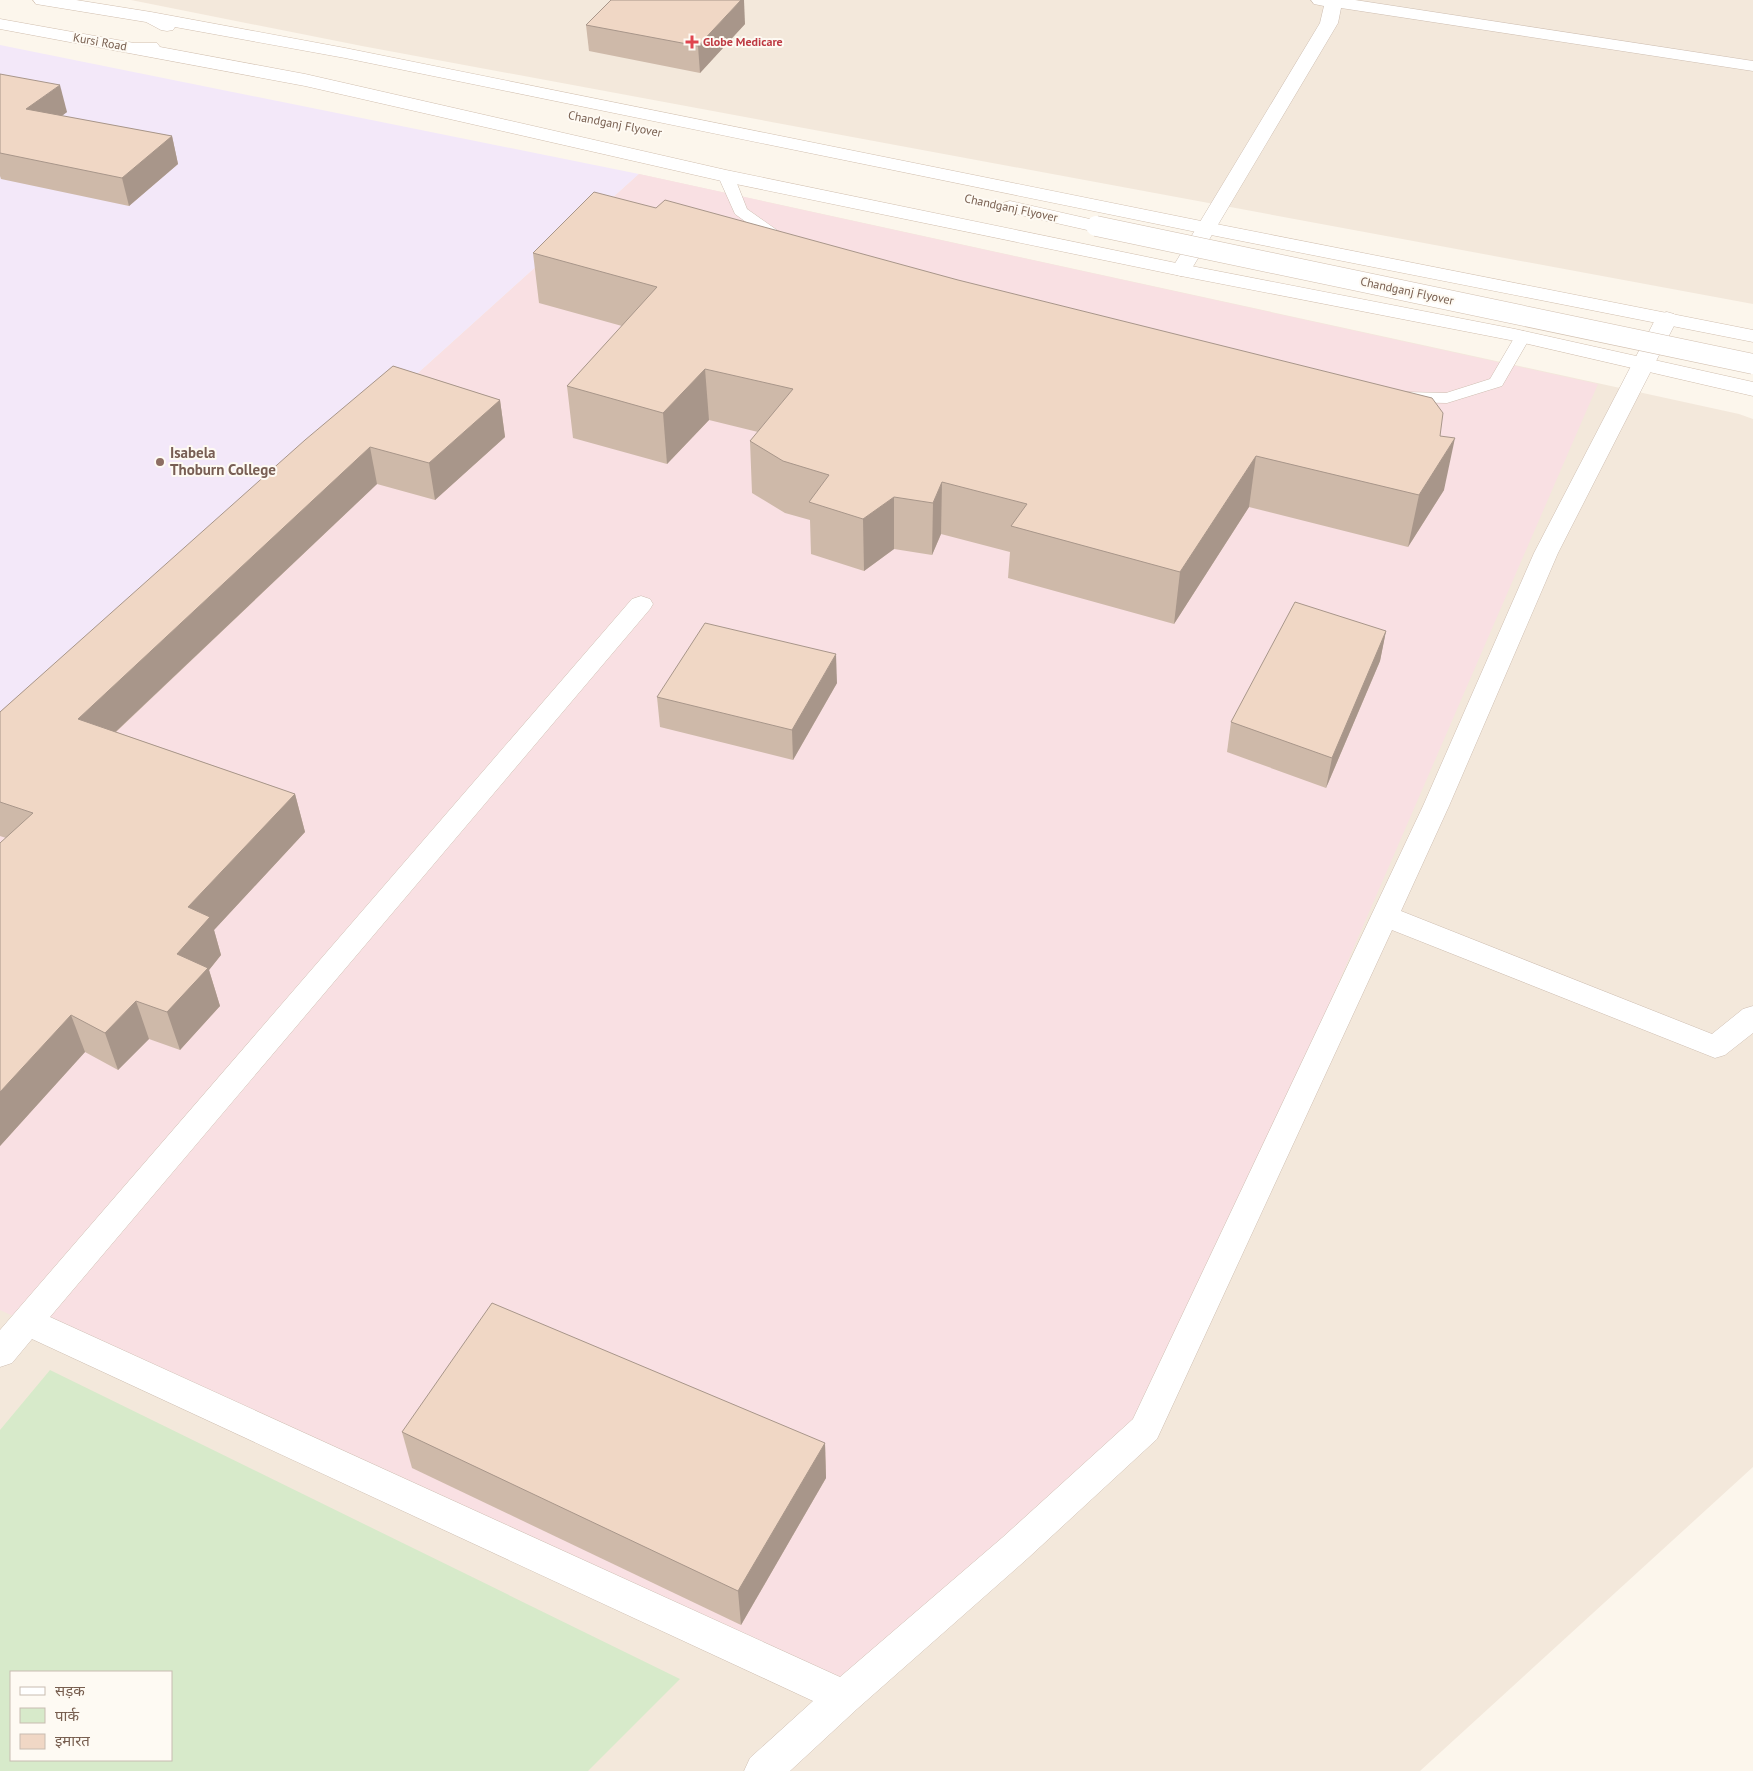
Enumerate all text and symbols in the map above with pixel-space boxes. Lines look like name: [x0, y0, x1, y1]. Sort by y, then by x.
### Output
street label: Kursi Road: [72, 29, 128, 54]
place label: Globe Medicare: [703, 34, 783, 49]
marker: Globe Medicare: [685, 35, 699, 49]
street label: Chandganj Flyover: [567, 107, 663, 140]
street label: Chandganj Flyover: [963, 190, 1059, 225]
street label: Chandganj Flyover: [1359, 273, 1455, 308]
place label: Isabela Thoburn College: [170, 443, 276, 479]
marker: Isabela Thoburn College: [154, 456, 166, 468]
legend: [10, 1671, 172, 1761]
text: सड़क: [55, 1681, 85, 1700]
text: पार्क: [55, 1706, 79, 1725]
text: इमारत: [55, 1731, 90, 1750]

